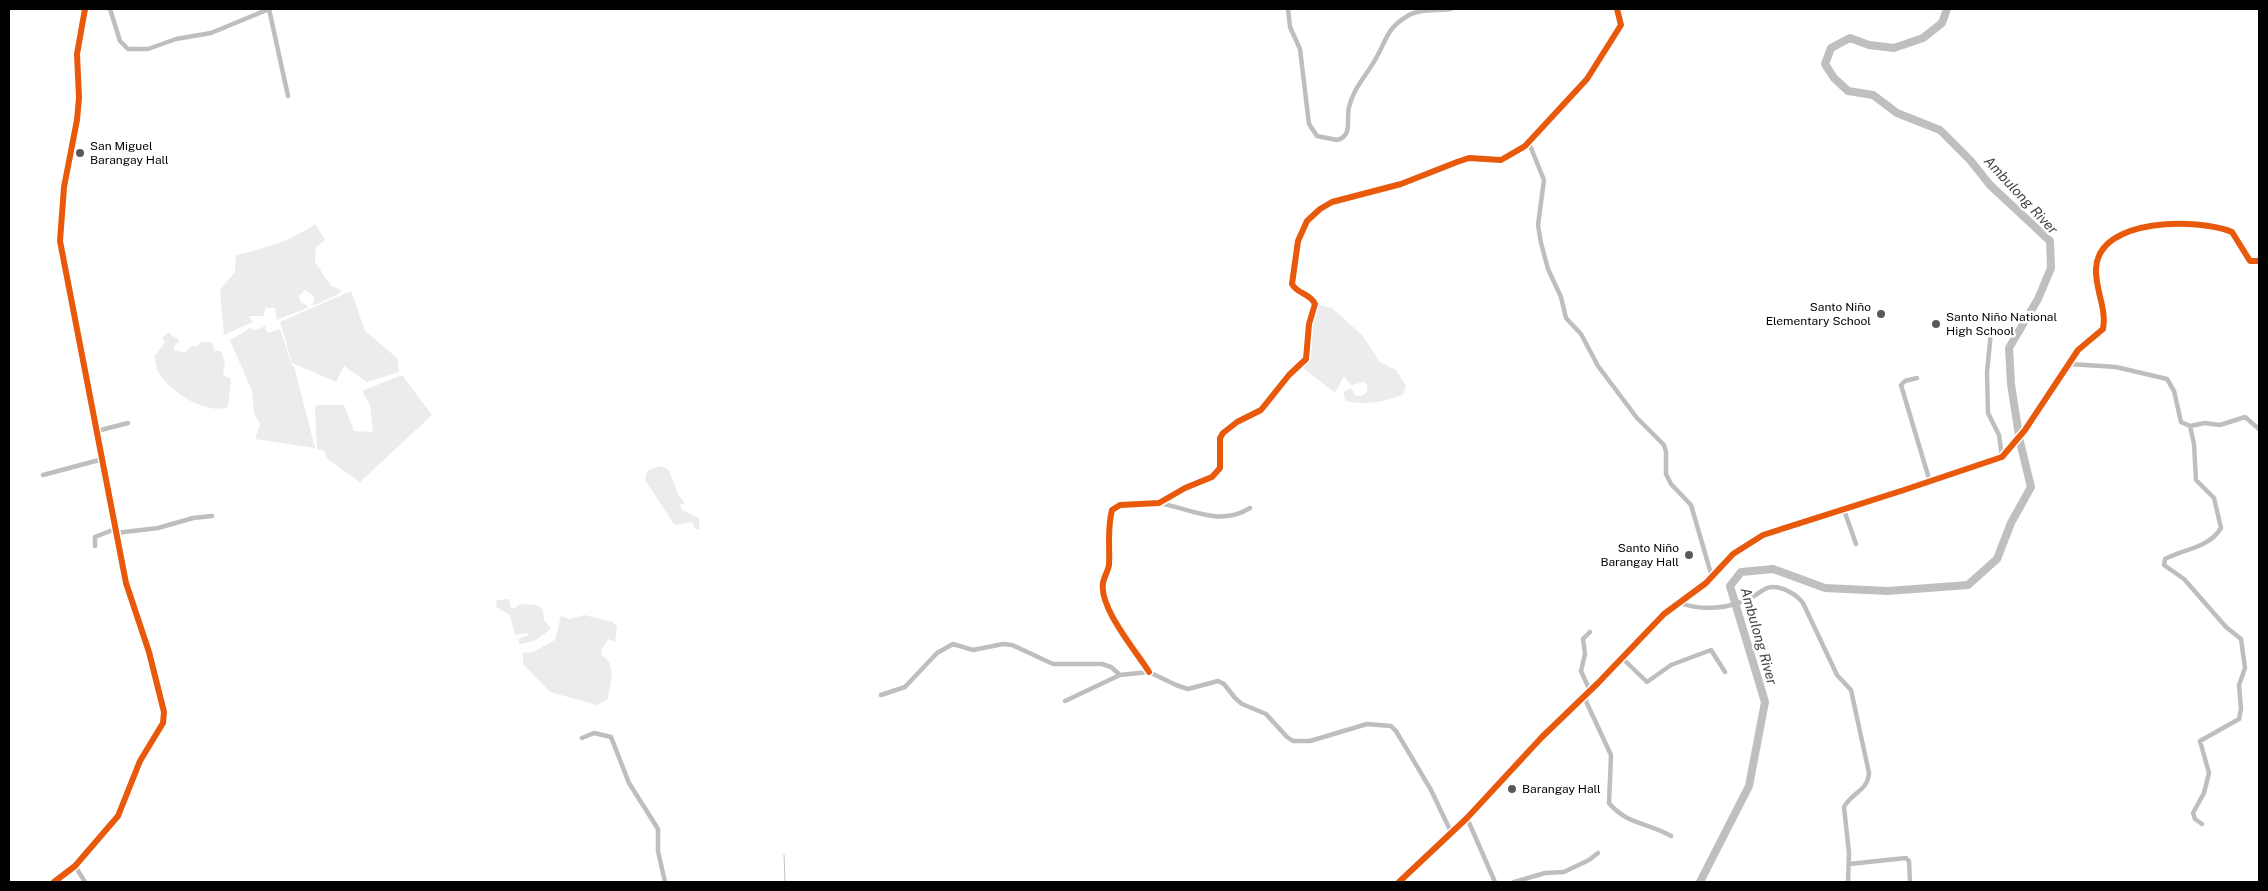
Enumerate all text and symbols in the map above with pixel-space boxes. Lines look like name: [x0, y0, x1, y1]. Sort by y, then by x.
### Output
place label: San Miguel Barangay Hall: [90, 139, 169, 167]
marker: San Miguel Barangay Hall: [74, 147, 86, 159]
water label: Ambulong River: [1981, 153, 2061, 238]
place label: Santo Niño Elementary School: [1766, 300, 1871, 328]
marker: Santo Niño Elementary School: [1875, 308, 1887, 320]
place label: Santo Niño National High School: [1946, 310, 2057, 338]
marker: Santo Niño National High School: [1930, 318, 1942, 330]
place label: Santo Niño Barangay Hall: [1600, 541, 1679, 569]
marker: Santo Niño Barangay Hall: [1683, 549, 1695, 561]
water label: Ambulong River: [1738, 586, 1781, 687]
place label: Barangay Hall: [1522, 782, 1601, 796]
marker: Barangay Hall: [1506, 783, 1518, 795]

